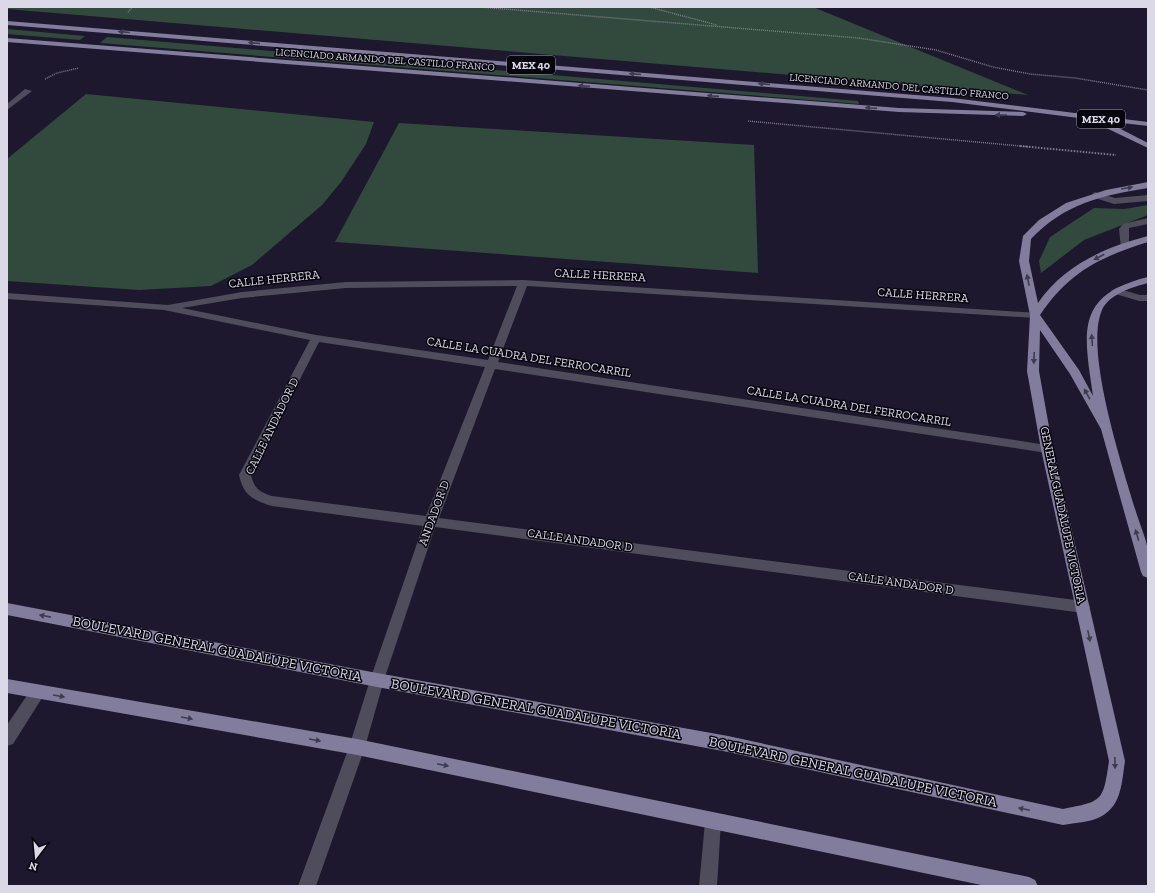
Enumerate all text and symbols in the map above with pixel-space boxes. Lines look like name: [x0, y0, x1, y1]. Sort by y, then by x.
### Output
one-way arrow: [118, 29, 130, 36]
one-way arrow: [248, 40, 260, 46]
street label: LICENCIADO ARMANDO DEL CASTILLO FRANCO: [275, 46, 495, 74]
road number: MEX 40: [507, 56, 555, 74]
one-way arrow: [629, 70, 641, 77]
street label: LICENCIADO ARMANDO DEL CASTILLO FRANCO: [789, 71, 1009, 103]
one-way arrow: [758, 81, 770, 88]
one-way arrow: [578, 82, 590, 89]
one-way arrow: [707, 92, 719, 99]
one-way arrow: [865, 104, 877, 111]
road number: MEX 40: [1077, 110, 1125, 128]
one-way arrow: [995, 111, 1007, 118]
one-way arrow: [1121, 185, 1133, 191]
one-way arrow: [1093, 254, 1104, 261]
street label: CALLE HERRERA: [554, 266, 646, 284]
street label: CALLE HERRERA: [228, 267, 320, 291]
one-way arrow: [1024, 274, 1030, 286]
street label: CALLE HERRERA: [877, 285, 969, 305]
street label: CALLE LA CUADRA DEL FERROCARRIL: [426, 334, 633, 380]
one-way arrow: [1088, 334, 1095, 346]
one-way arrow: [1031, 352, 1037, 365]
street label: CALLE ANDADOR D: [242, 375, 302, 477]
street label: CALLE LA CUADRA DEL FERROCARRIL: [746, 383, 953, 429]
one-way arrow: [1083, 388, 1090, 399]
street label: GENERAL GUADALUPE VICTORIA: [1037, 425, 1089, 605]
street label: ANDADOR D: [416, 479, 452, 547]
street label: CALLE ANDADOR D: [526, 526, 634, 554]
one-way arrow: [1134, 528, 1140, 540]
street label: CALLE ANDADOR D: [847, 569, 955, 597]
one-way arrow: [39, 613, 51, 619]
street label: BOULEVARD GENERAL GUADALUPE VICTORIA: [71, 613, 364, 686]
one-way arrow: [1087, 630, 1093, 642]
street label: BOULEVARD GENERAL GUADALUPE VICTORIA: [390, 675, 683, 743]
one-way arrow: [53, 693, 65, 699]
one-way arrow: [181, 715, 193, 721]
street label: BOULEVARD GENERAL GUADALUPE VICTORIA: [707, 733, 1000, 811]
one-way arrow: [309, 737, 321, 743]
one-way arrow: [1112, 757, 1119, 769]
one-way arrow: [437, 763, 449, 769]
one-way arrow: [1018, 805, 1031, 811]
north arrow: [16, 837, 56, 877]
text: N: [27, 859, 39, 874]

